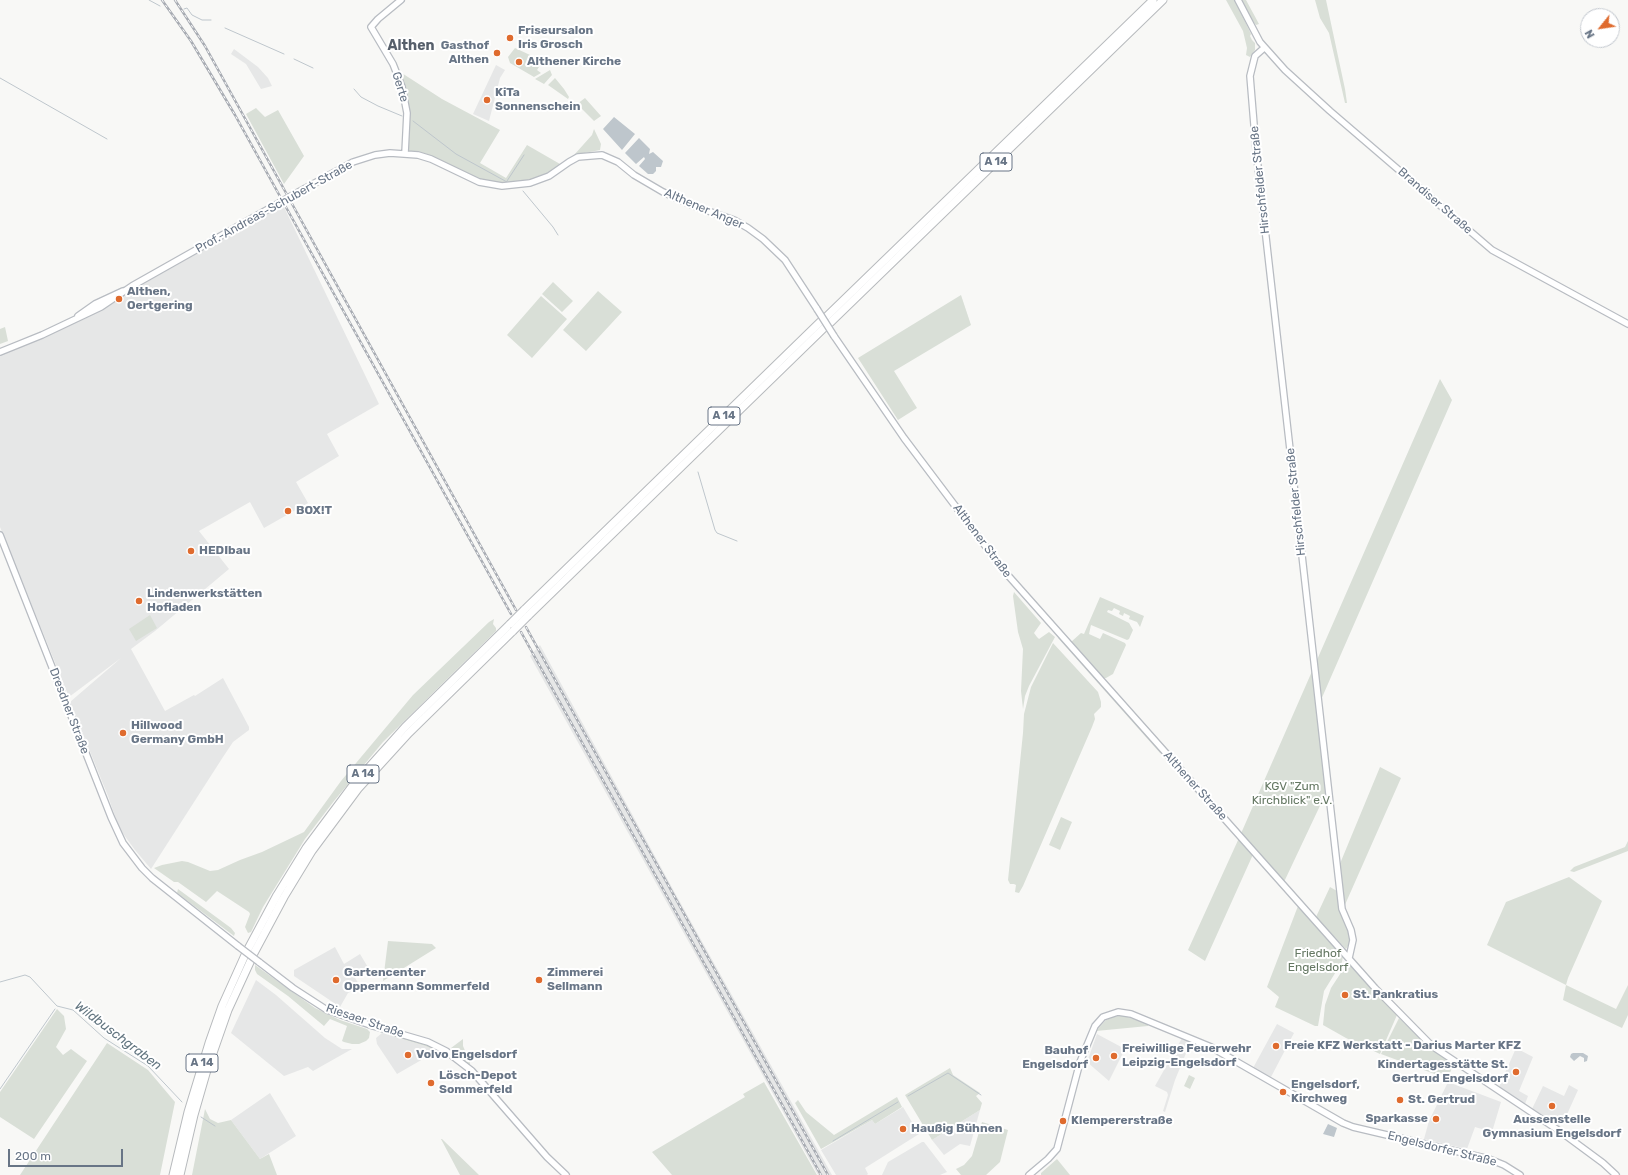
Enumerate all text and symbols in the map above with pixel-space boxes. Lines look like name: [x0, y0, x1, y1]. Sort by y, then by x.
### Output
north arrow: [1580, 8, 1620, 48]
place label: Friseursalon Iris Grosch: [518, 24, 593, 52]
text: N: [1582, 27, 1598, 40]
marker: Friseursalon Iris Grosch: [505, 33, 515, 43]
district label: Althen: [388, 38, 434, 54]
place label: Gasthof Althen: [441, 39, 489, 67]
marker: Gasthof Althen: [492, 48, 502, 58]
place label: Althener Kirche: [527, 55, 621, 69]
marker: Althener Kirche: [514, 57, 524, 67]
street label: Gerte: [389, 70, 411, 104]
place label: KiTa Sonnenschein: [495, 86, 580, 114]
marker: KiTa Sonnenschein: [482, 95, 492, 105]
street label: Hirschfelder Straße: [1247, 125, 1273, 235]
road number: A 14: [980, 153, 1012, 171]
street label: Prof.-Andreas-Schubert-Straße: [193, 158, 355, 256]
street label: Brandiser Straße: [1395, 165, 1475, 237]
street label: Althener Anger: [662, 186, 746, 232]
place label: Althen, Oertgering: [127, 285, 193, 313]
marker: Althen, Oertgering: [114, 294, 124, 304]
road number: A 14: [708, 407, 740, 425]
street label: Hirschfelder Straße: [1283, 447, 1309, 557]
street label: Althener Straße: [950, 501, 1014, 581]
place label: BOX!T: [296, 504, 332, 518]
marker: BOX!T: [283, 506, 293, 516]
place label: HEDIbau: [199, 544, 250, 558]
marker: HEDIbau: [186, 546, 196, 556]
place label: Lindenwerkstätten Hofladen: [147, 587, 262, 615]
marker: Lindenwerkstätten Hofladen: [134, 596, 144, 606]
street label: Dresdner Straße: [46, 666, 92, 756]
place label: Hillwood Germany GmbH: [131, 719, 224, 747]
marker: Hillwood Germany GmbH: [118, 728, 128, 738]
street label: Althener Straße: [1160, 748, 1230, 824]
road number: A 14: [347, 765, 379, 783]
park label: KGV "Zum Kirchblick" e.V.: [1252, 780, 1332, 808]
park label: Friedhof Engelsdorf: [1288, 947, 1348, 975]
place label: Gartencenter Oppermann Sommerfeld: [344, 966, 490, 994]
place label: Zimmerei Sellmann: [547, 966, 603, 994]
marker: Gartencenter Oppermann Sommerfeld: [331, 975, 341, 985]
marker: Zimmerei Sellmann: [534, 975, 544, 985]
place label: St. Pankratius: [1353, 988, 1438, 1002]
marker: St. Pankratius: [1340, 990, 1350, 1000]
water label: Wildbuschgraben: [71, 998, 165, 1074]
street label: Riesaer Straße: [324, 1001, 406, 1041]
place label: Freie KFZ Werkstatt - Darius Marter KFZ: [1284, 1039, 1521, 1053]
marker: Freie KFZ Werkstatt - Darius Marter KFZ: [1271, 1041, 1281, 1051]
place label: Freiwillige Feuerwehr Leipzig-Engelsdorf: [1122, 1042, 1251, 1070]
place label: Bauhof Engelsdorf: [1022, 1044, 1088, 1072]
place label: Volvo Engelsdorf: [416, 1048, 517, 1062]
marker: Volvo Engelsdorf: [403, 1050, 413, 1060]
marker: Freiwillige Feuerwehr Leipzig-Engelsdorf: [1109, 1051, 1119, 1061]
marker: Bauhof Engelsdorf: [1091, 1053, 1101, 1063]
road number: A 14: [186, 1054, 218, 1072]
place label: Kindertagesstätte St. Gertrud Engelsdorf: [1378, 1058, 1508, 1086]
marker: Kindertagesstätte St. Gertrud Engelsdorf: [1511, 1067, 1521, 1077]
place label: Lösch-Depot Sommerfeld: [439, 1069, 517, 1097]
marker: Lösch-Depot Sommerfeld: [426, 1078, 436, 1088]
place label: Engelsdorf, Kirchweg: [1291, 1078, 1360, 1106]
marker: Engelsdorf, Kirchweg: [1278, 1087, 1288, 1097]
place label: St. Gertrud: [1408, 1093, 1475, 1107]
marker: St. Gertrud: [1395, 1095, 1405, 1105]
marker: Aussenstelle Gymnasium Engelsdorf: [1547, 1101, 1557, 1111]
place label: Sparkasse: [1366, 1112, 1428, 1126]
place label: Aussenstelle Gymnasium Engelsdorf: [1483, 1113, 1621, 1141]
place label: Klempererstraße: [1071, 1114, 1173, 1128]
marker: Sparkasse: [1431, 1114, 1441, 1124]
marker: Klempererstraße: [1058, 1116, 1068, 1126]
place label: Haußig Bühnen: [911, 1122, 1002, 1136]
marker: Haußig Bühnen: [898, 1124, 908, 1134]
street label: Engelsdorfer Straße: [1386, 1128, 1498, 1170]
scale bar: [10, 1141, 125, 1167]
text: 200 m: [15, 1149, 51, 1163]

